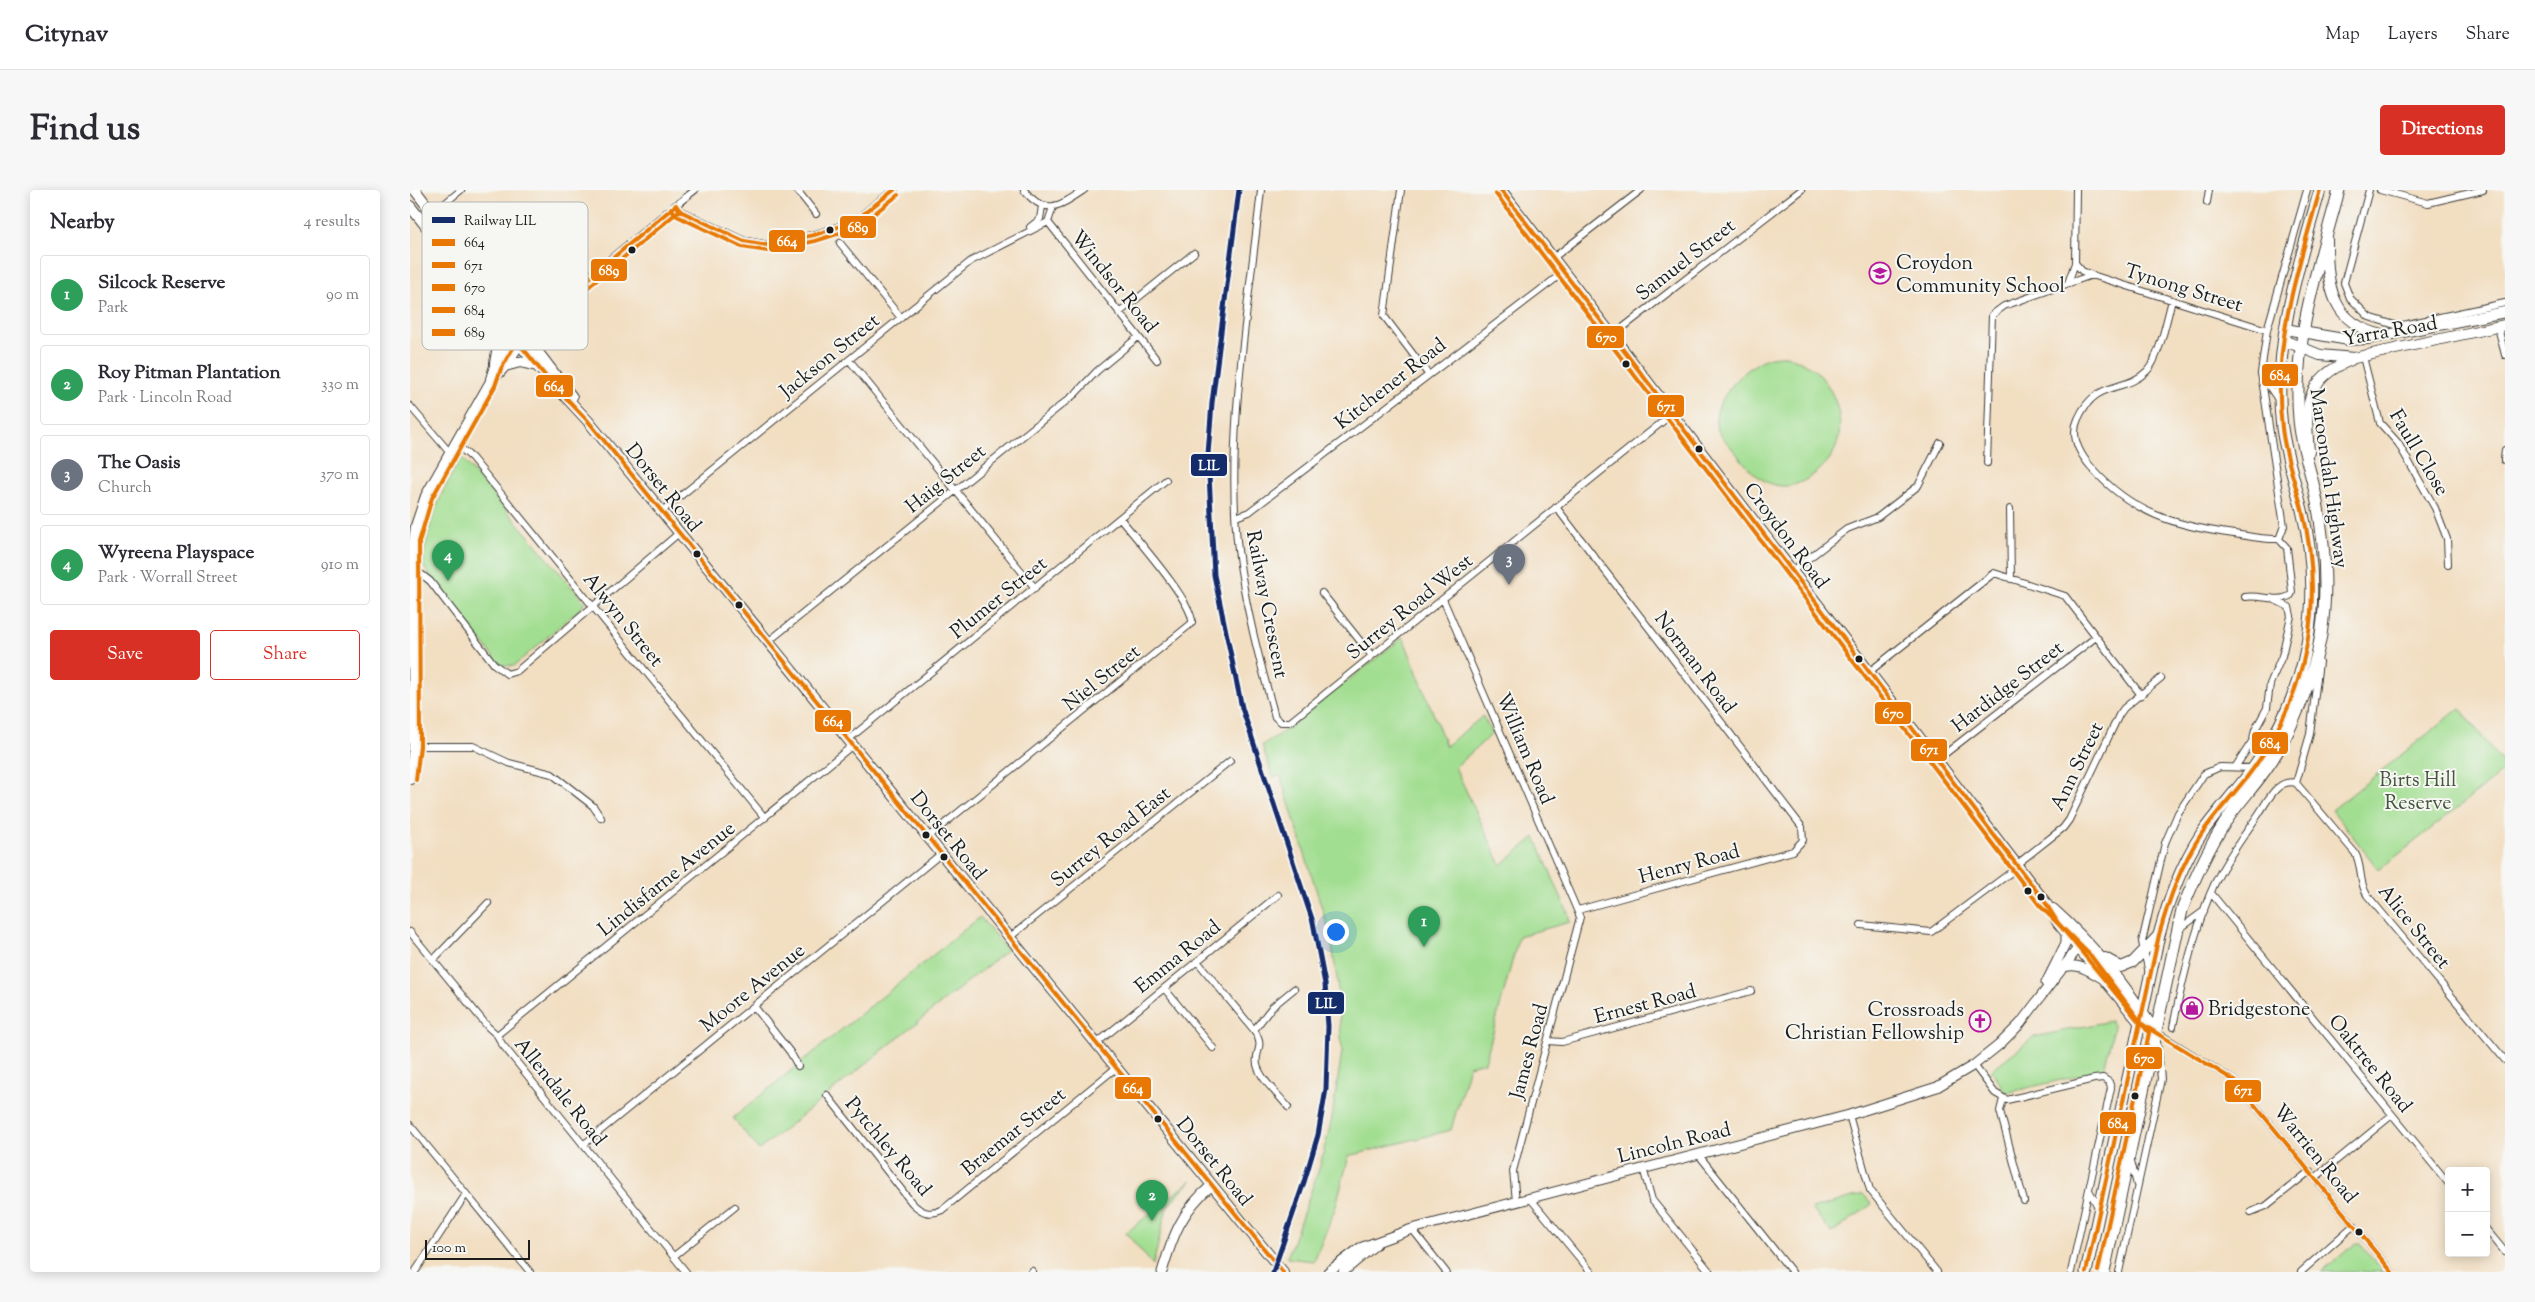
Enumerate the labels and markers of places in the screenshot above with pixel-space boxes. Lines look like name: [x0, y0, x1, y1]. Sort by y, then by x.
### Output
unlabelled marker: [825, 225, 835, 235]
unlabelled marker: [627, 245, 637, 255]
place label: Croydon Community School: [1896, 250, 2066, 302]
school or university icon: Croydon Community School: [1868, 261, 1892, 285]
unlabelled marker: [1621, 359, 1631, 369]
unlabelled marker: [1694, 444, 1704, 454]
pin: 4: [432, 540, 464, 581]
pin: 3: [1493, 544, 1525, 585]
unlabelled marker: [692, 549, 702, 559]
unlabelled marker: [734, 600, 744, 610]
unlabelled marker: [1854, 654, 1864, 664]
unlabelled marker: [921, 830, 931, 840]
unlabelled marker: [939, 852, 949, 862]
unlabelled marker: [2023, 886, 2033, 896]
unlabelled marker: [2036, 892, 2046, 902]
pin: 1: [1408, 906, 1440, 947]
shop icon: Bridgestone: [2180, 996, 2204, 1020]
place label: Bridgestone: [2208, 996, 2310, 1025]
place label: Crossroads Christian Fellowship: [1785, 997, 1964, 1049]
church icon: Crossroads Christian Fellowship: [1968, 1009, 1992, 1033]
unlabelled marker: [2130, 1091, 2140, 1101]
unlabelled marker: [1153, 1114, 1163, 1124]
pin: 2: [1136, 1180, 1168, 1221]
unlabelled marker: [2354, 1227, 2364, 1237]

